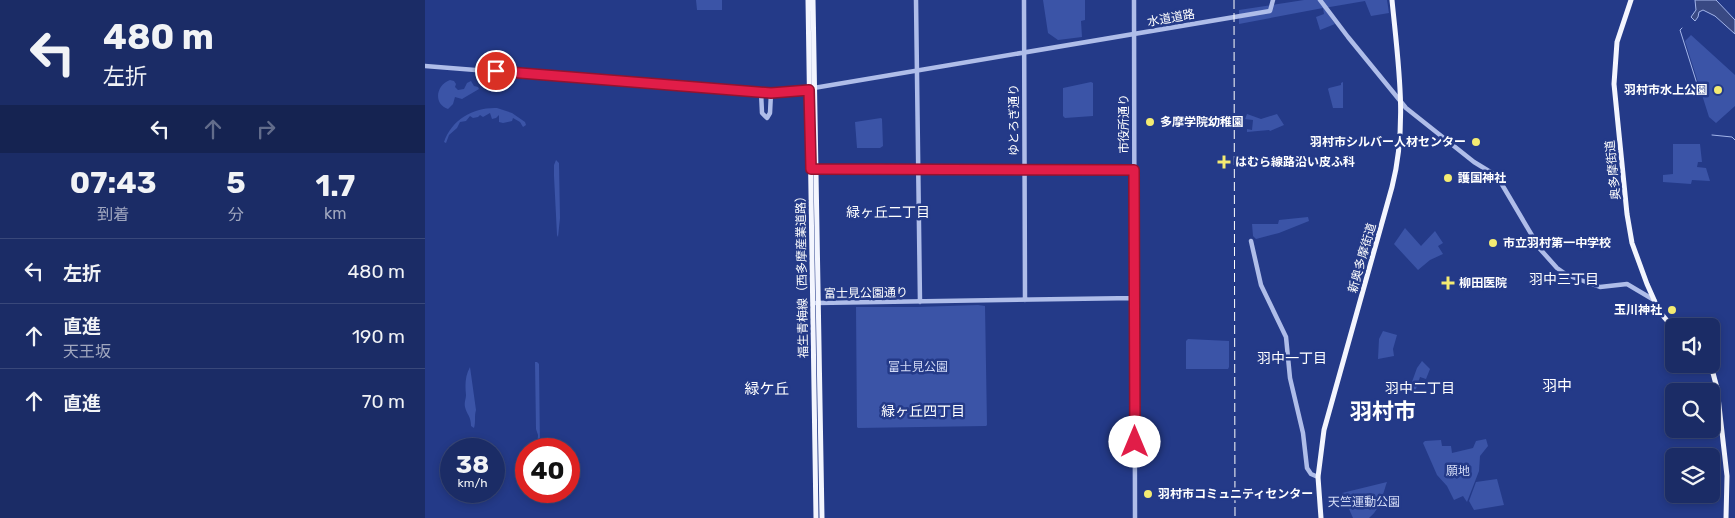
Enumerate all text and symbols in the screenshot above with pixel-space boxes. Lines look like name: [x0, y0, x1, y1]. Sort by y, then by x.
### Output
street label: 水道道路: [1146, 7, 1196, 29]
text: 480 m: [103, 16, 214, 58]
icon: left: [20, 20, 85, 85]
pin: [475, 50, 517, 92]
icon: arrive: [482, 57, 510, 85]
text: 左折: [103, 63, 147, 90]
place label: 羽村市水上公園: [1624, 83, 1708, 97]
street label: ゆとろぎ通り: [1007, 84, 1021, 156]
marker: 羽村市水上公園: [1712, 84, 1724, 96]
street label: 市役所通り: [1117, 94, 1131, 154]
icon: left: [146, 115, 174, 143]
icon: ahead: [199, 115, 227, 143]
icon: right: [252, 115, 280, 143]
place label: 多摩学院幼稚園: [1160, 115, 1244, 129]
marker: 多摩学院幼稚園: [1144, 116, 1156, 128]
place label: 羽村市シルバー人材センター: [1310, 135, 1466, 149]
marker: 羽村市シルバー人材センター: [1470, 136, 1482, 148]
street label: 奥多摩街道: [1603, 139, 1623, 201]
marker: はむら線路沿い皮ふ科: [1217, 155, 1231, 169]
place label: はむら線路沿い皮ふ科: [1235, 155, 1355, 169]
text: 07:43: [70, 165, 156, 201]
text: 5: [226, 165, 246, 201]
text: 1.7: [315, 168, 355, 204]
place label: 護国神社: [1458, 171, 1506, 185]
marker: 護国神社: [1442, 172, 1454, 184]
street label: 福生青梅線（西多摩産業道路）: [794, 190, 810, 358]
text: km: [324, 204, 347, 223]
district label: 緑ヶ丘二丁目: [846, 204, 930, 221]
text: 到着: [97, 205, 129, 224]
text: 分: [228, 205, 244, 224]
street label: 新奥多摩街道: [1345, 221, 1379, 295]
place label: 市立羽村第一中学校: [1503, 236, 1611, 250]
marker: 市立羽村第一中学校: [1487, 237, 1499, 249]
icon: left: [20, 257, 48, 285]
text: 480 m: [348, 260, 405, 283]
text: 左折: [63, 262, 101, 285]
district label: 羽中三丁目: [1529, 271, 1599, 288]
marker: 柳田医院: [1441, 276, 1455, 290]
place label: 柳田医院: [1459, 276, 1507, 290]
street label: 富士見公園通り: [824, 285, 908, 301]
place label: 玉川神社: [1614, 303, 1662, 317]
marker: 玉川神社: [1666, 304, 1678, 316]
text: 直進: [63, 315, 101, 338]
map controls: [1665, 318, 1720, 503]
button: sound: [1665, 318, 1720, 373]
icon: ahead: [20, 322, 48, 350]
text: 190 m: [352, 325, 405, 348]
text: 天王坂: [63, 342, 111, 361]
district label: 羽中一丁目: [1257, 350, 1327, 367]
park label: 富士見公園: [888, 360, 948, 374]
district label: 羽中: [1542, 377, 1572, 395]
district label: 緑ケ丘: [744, 380, 790, 398]
district label: 羽中二丁目: [1385, 380, 1455, 397]
button: search: [1665, 383, 1720, 438]
icon: ahead: [20, 387, 48, 415]
text: 70 m: [362, 390, 405, 413]
text: 直進: [63, 392, 101, 415]
district label: 羽村市: [1350, 398, 1416, 425]
district label: 緑ヶ丘四丁目: [881, 403, 965, 420]
position arrow: [1108, 415, 1160, 467]
speed limit sign: 40: [515, 438, 580, 503]
button: layers: [1665, 448, 1720, 503]
text: 38: [456, 450, 489, 479]
park label: 願地: [1446, 464, 1470, 478]
text: km/h: [458, 476, 487, 490]
place label: 羽村市コミュニティセンター: [1158, 487, 1313, 501]
marker: 羽村市コミュニティセンター: [1142, 488, 1154, 500]
park label: 天竺運動公園: [1328, 495, 1400, 509]

